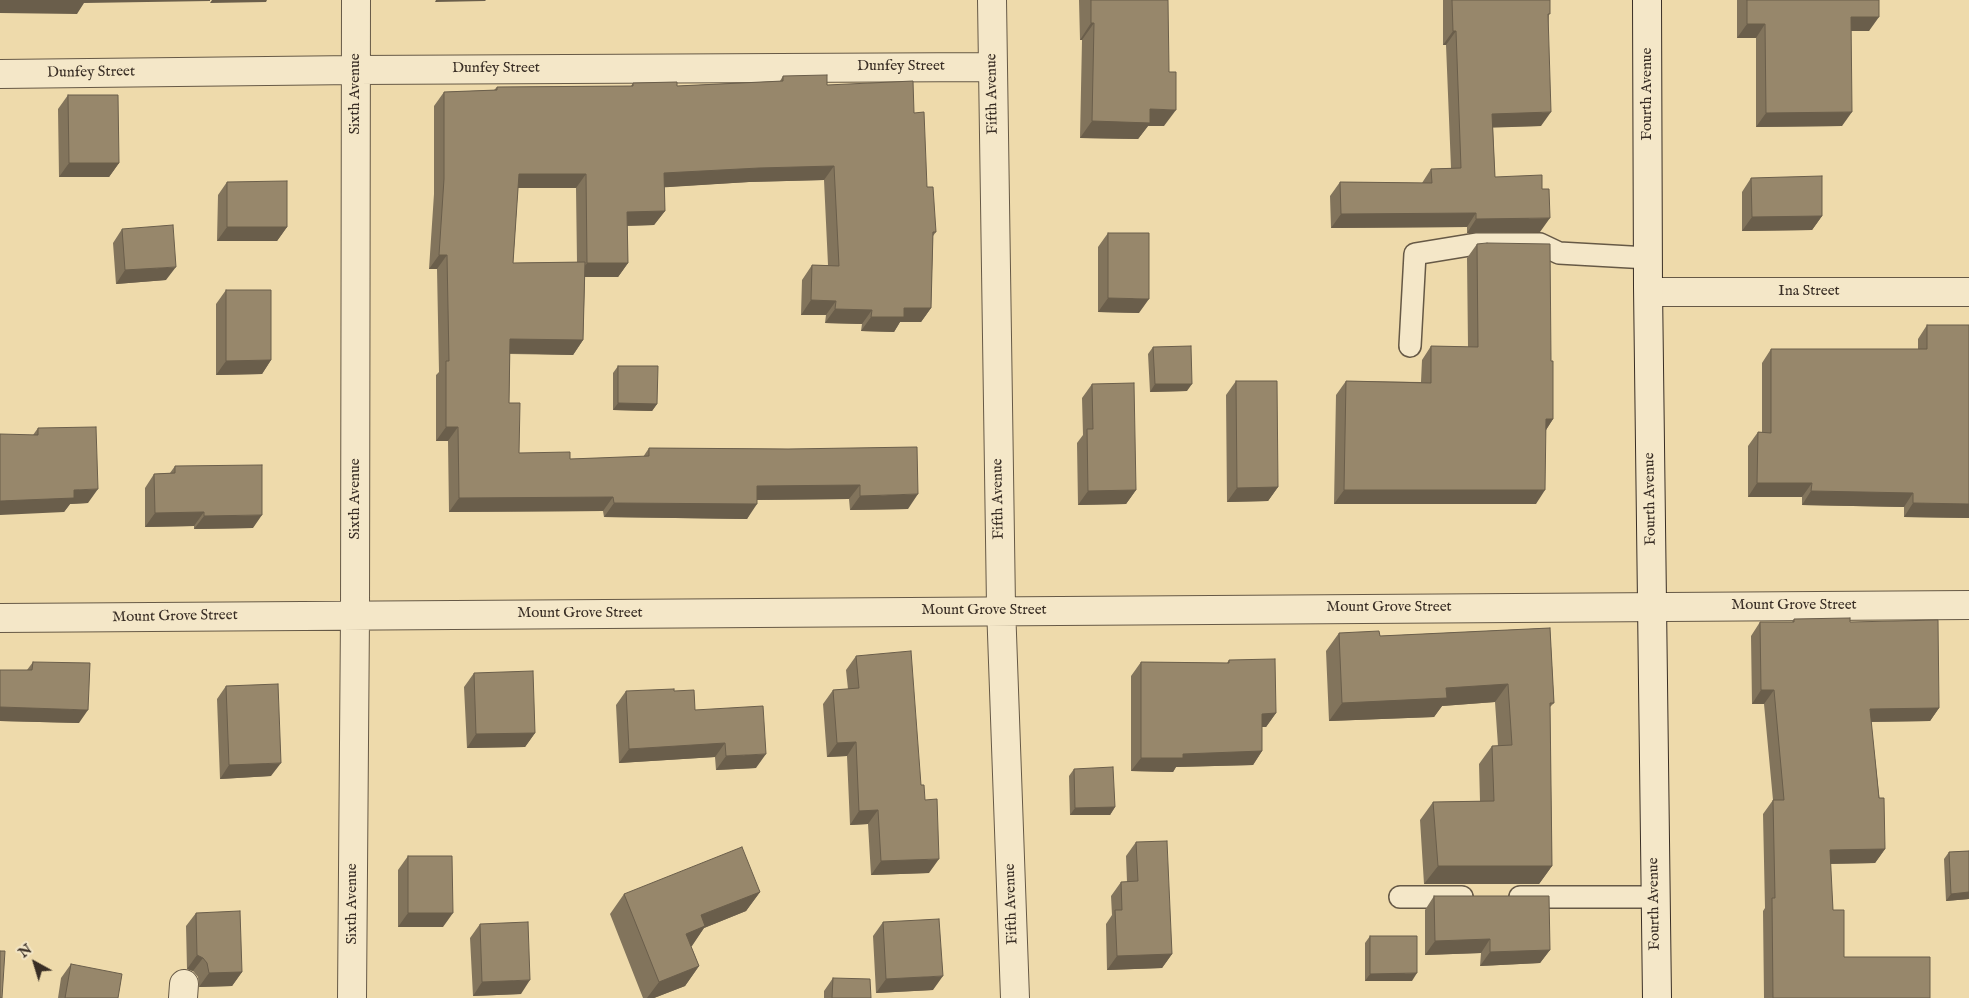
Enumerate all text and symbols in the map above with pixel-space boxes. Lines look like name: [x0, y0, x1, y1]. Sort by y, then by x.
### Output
street label: Fourth Avenue: [1639, 48, 1657, 140]
street label: Sixth Avenue: [347, 53, 365, 135]
street label: Fifth Avenue: [983, 53, 1003, 135]
street label: Dunfey Street: [857, 58, 945, 76]
street label: Dunfey Street: [452, 60, 540, 78]
street label: Dunfey Street: [47, 63, 135, 83]
street label: Ina Street: [1778, 283, 1840, 301]
street label: Fourth Avenue: [1641, 452, 1661, 546]
street label: Sixth Avenue: [347, 458, 365, 540]
street label: Fifth Avenue: [989, 458, 1009, 540]
street label: Mount Grove Street: [1731, 597, 1857, 615]
street label: Mount Grove Street: [1326, 599, 1452, 617]
street label: Mount Grove Street: [921, 602, 1047, 620]
street label: Mount Grove Street: [517, 605, 643, 623]
street label: Mount Grove Street: [112, 607, 238, 627]
street label: Fourth Avenue: [1645, 857, 1665, 951]
street label: Sixth Avenue: [344, 863, 362, 945]
street label: Fifth Avenue: [1002, 863, 1022, 945]
north arrow: [10, 938, 60, 988]
text: N: [15, 941, 36, 962]

